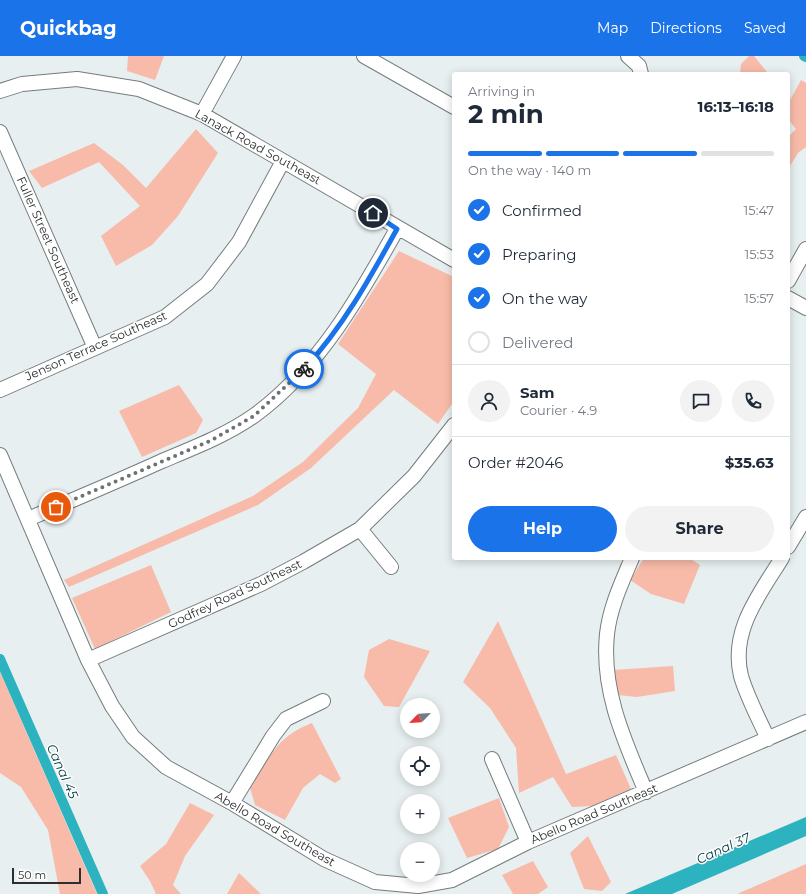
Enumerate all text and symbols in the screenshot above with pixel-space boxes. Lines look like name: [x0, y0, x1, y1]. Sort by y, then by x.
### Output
text: Quickbag: [20, 17, 116, 40]
text: Map: [597, 19, 628, 37]
text: Directions: [650, 19, 722, 37]
text: Saved: [744, 19, 786, 37]
text: Arriving in: [468, 83, 535, 99]
text: 16:13–16:18: [698, 97, 774, 116]
text: 2 min: [468, 98, 544, 130]
street label: Lanack Road Southeast: [193, 106, 324, 188]
text: On the way · 140 m: [468, 162, 591, 178]
street label: Fuller Street Southeast: [14, 174, 83, 306]
pin: [356, 196, 390, 230]
icon: check: [468, 199, 490, 221]
text: Confirmed: [502, 201, 582, 220]
icon: home: [362, 202, 384, 224]
text: 15:47: [744, 202, 774, 218]
icon: check: [468, 243, 490, 265]
text: Preparing: [502, 245, 577, 264]
text: 15:53: [745, 246, 774, 262]
icon: check: [468, 287, 490, 309]
text: On the way: [502, 289, 587, 308]
text: 15:57: [744, 290, 774, 306]
street label: Jenson Terrace Southeast: [22, 307, 169, 384]
text: Delivered: [502, 333, 574, 352]
courier: [284, 349, 324, 389]
icon: bike: [293, 358, 315, 380]
button: person: [468, 380, 510, 422]
button: chat: [680, 380, 722, 422]
button: phone: [732, 380, 774, 422]
text: Sam: [520, 383, 555, 402]
text: Courier · 4.9: [520, 402, 597, 418]
text: Order #2046: [468, 453, 564, 472]
text: $35.63: [725, 453, 774, 472]
pin: [39, 490, 73, 524]
icon: bag: [45, 496, 67, 518]
button: Help: [468, 506, 617, 552]
button: Share: [625, 506, 774, 552]
street label: Godfrey Road Southeast: [166, 556, 304, 631]
north arrow: [400, 698, 440, 738]
map controls: [400, 698, 440, 882]
water label: Canal 45: [44, 741, 82, 801]
button: locate: [400, 746, 440, 786]
street label: Abello Road Southeast: [528, 780, 660, 847]
street label: Abello Road Southeast: [212, 788, 338, 869]
button: +: [400, 794, 440, 834]
water label: Canal 37: [694, 829, 754, 867]
button: −: [400, 842, 440, 882]
scale bar: [12, 866, 81, 885]
text: 50 m: [18, 868, 46, 882]

